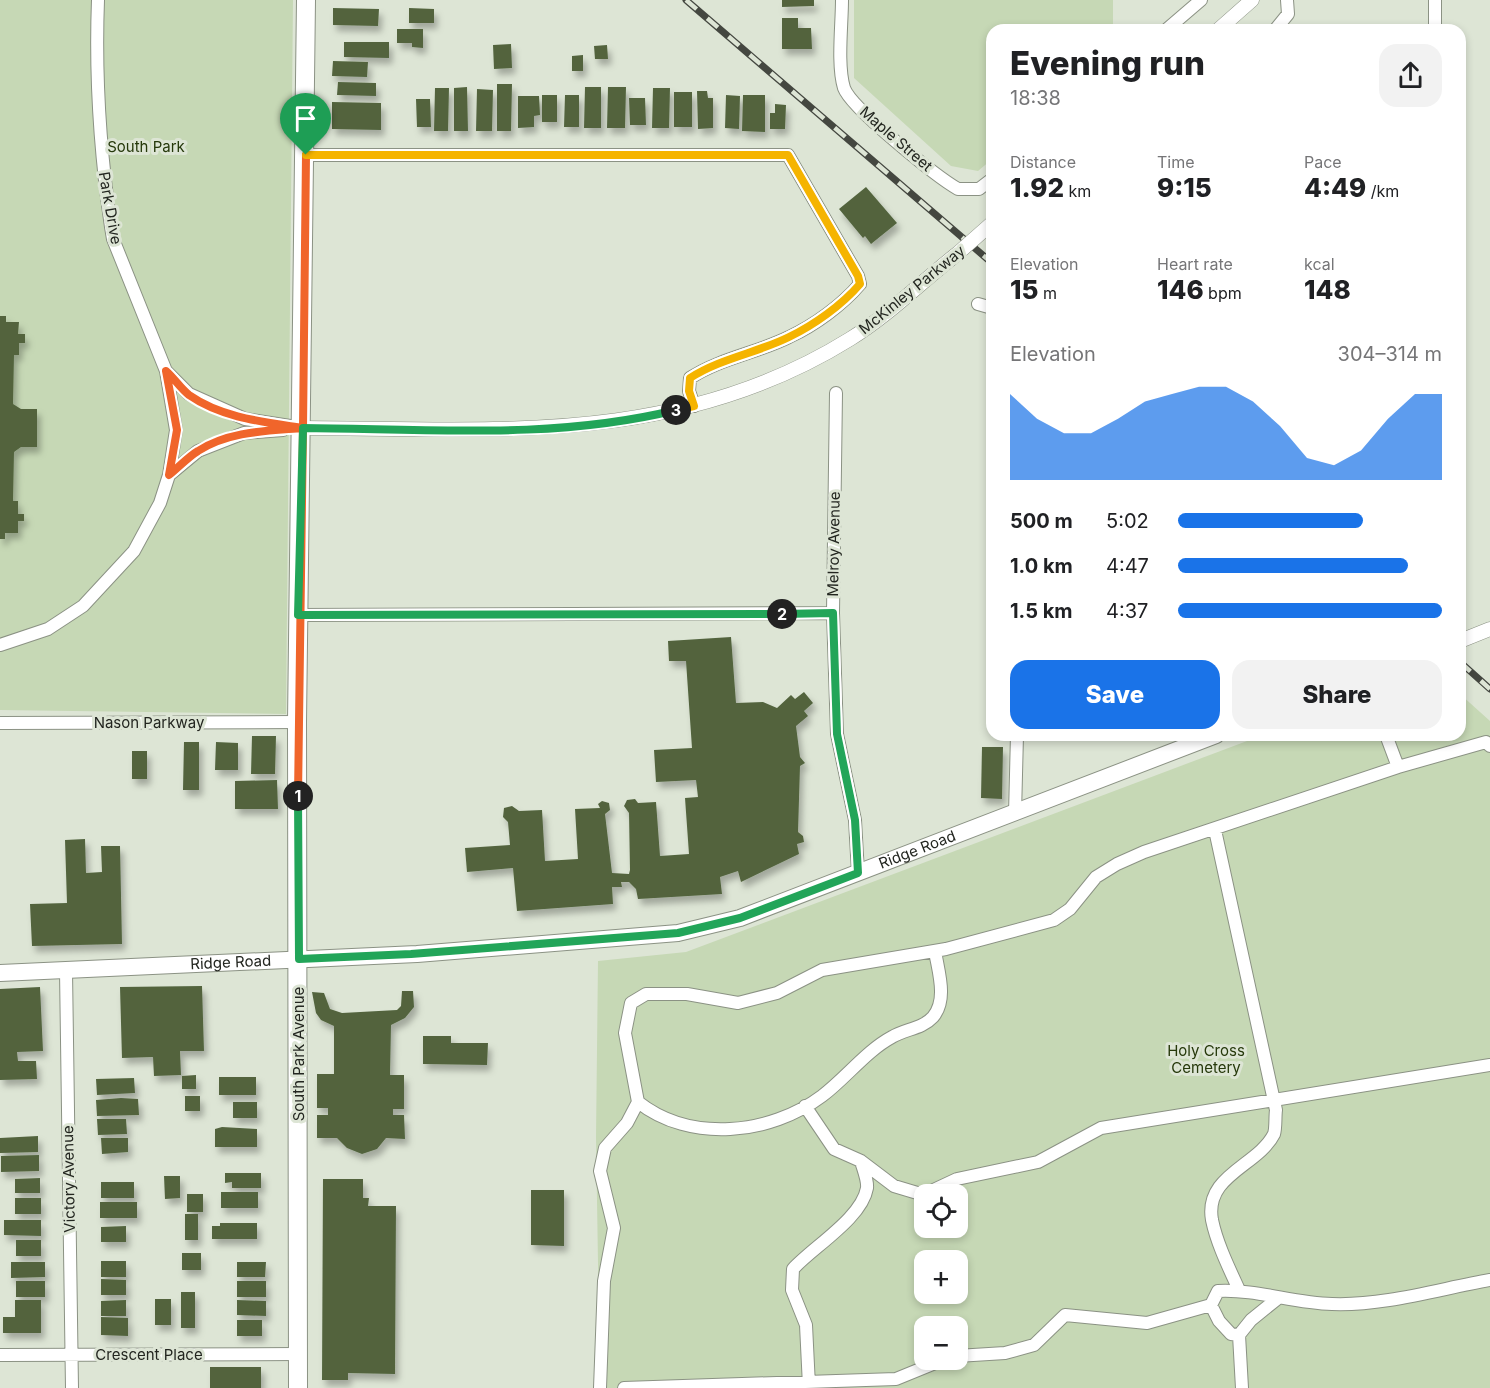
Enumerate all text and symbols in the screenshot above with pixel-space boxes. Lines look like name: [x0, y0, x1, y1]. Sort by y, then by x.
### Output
text: Evening run: [1010, 43, 1205, 83]
button: share: [1379, 44, 1442, 107]
text: 18:38: [1010, 86, 1061, 110]
pin: [280, 93, 331, 155]
icon: arrive: [289, 102, 322, 135]
street label: Maple Street: [856, 102, 937, 175]
park label: South Park: [107, 137, 186, 156]
text: Distance: [1010, 152, 1076, 172]
text: Time: [1157, 152, 1195, 172]
text: Pace: [1304, 152, 1342, 172]
street label: Park Drive: [95, 170, 126, 246]
text: 1.92: [1010, 172, 1064, 203]
text: 9:15: [1157, 172, 1212, 203]
text: 4:49: [1304, 172, 1366, 203]
text: km: [1064, 181, 1091, 201]
text: /km: [1366, 181, 1399, 201]
street label: McKinley Parkway: [855, 241, 969, 338]
text: Elevation: [1010, 254, 1079, 274]
text: Heart rate: [1157, 254, 1233, 274]
text: kcal: [1304, 254, 1335, 274]
text: 15: [1010, 274, 1038, 305]
text: 146: [1157, 274, 1204, 305]
text: 148: [1304, 274, 1351, 305]
text: m: [1038, 283, 1057, 303]
text: bpm: [1204, 283, 1242, 303]
text: Elevation: [1010, 342, 1096, 366]
text: 304–314 m: [1338, 342, 1442, 366]
pin: 3: [661, 395, 691, 425]
text: 3: [671, 400, 681, 420]
street label: Melroy Avenue: [823, 491, 844, 597]
text: 500 m: [1010, 509, 1073, 533]
text: 5:02: [1106, 509, 1149, 533]
text: 1.0 km: [1010, 554, 1073, 578]
text: 4:47: [1106, 554, 1149, 578]
pin: 2: [767, 599, 797, 629]
text: 1.5 km: [1010, 599, 1073, 623]
text: 4:37: [1106, 599, 1148, 623]
text: 2: [777, 604, 787, 624]
button: Save: [1010, 660, 1220, 729]
button: Share: [1232, 660, 1442, 729]
street label: Nason Parkway: [94, 713, 205, 732]
pin: 1: [283, 781, 313, 811]
text: 1: [295, 786, 301, 806]
street label: Ridge Road: [876, 826, 958, 873]
street label: Ridge Road: [190, 951, 272, 973]
street label: South Park Avenue: [289, 987, 308, 1121]
park label: Holy Cross Cemetery: [1167, 1041, 1245, 1077]
street label: Victory Avenue: [58, 1125, 79, 1233]
map controls: [914, 1184, 968, 1370]
button: locate: [914, 1184, 968, 1238]
button: +: [914, 1250, 968, 1304]
button: −: [914, 1316, 968, 1370]
street label: Crescent Place: [95, 1345, 203, 1364]

